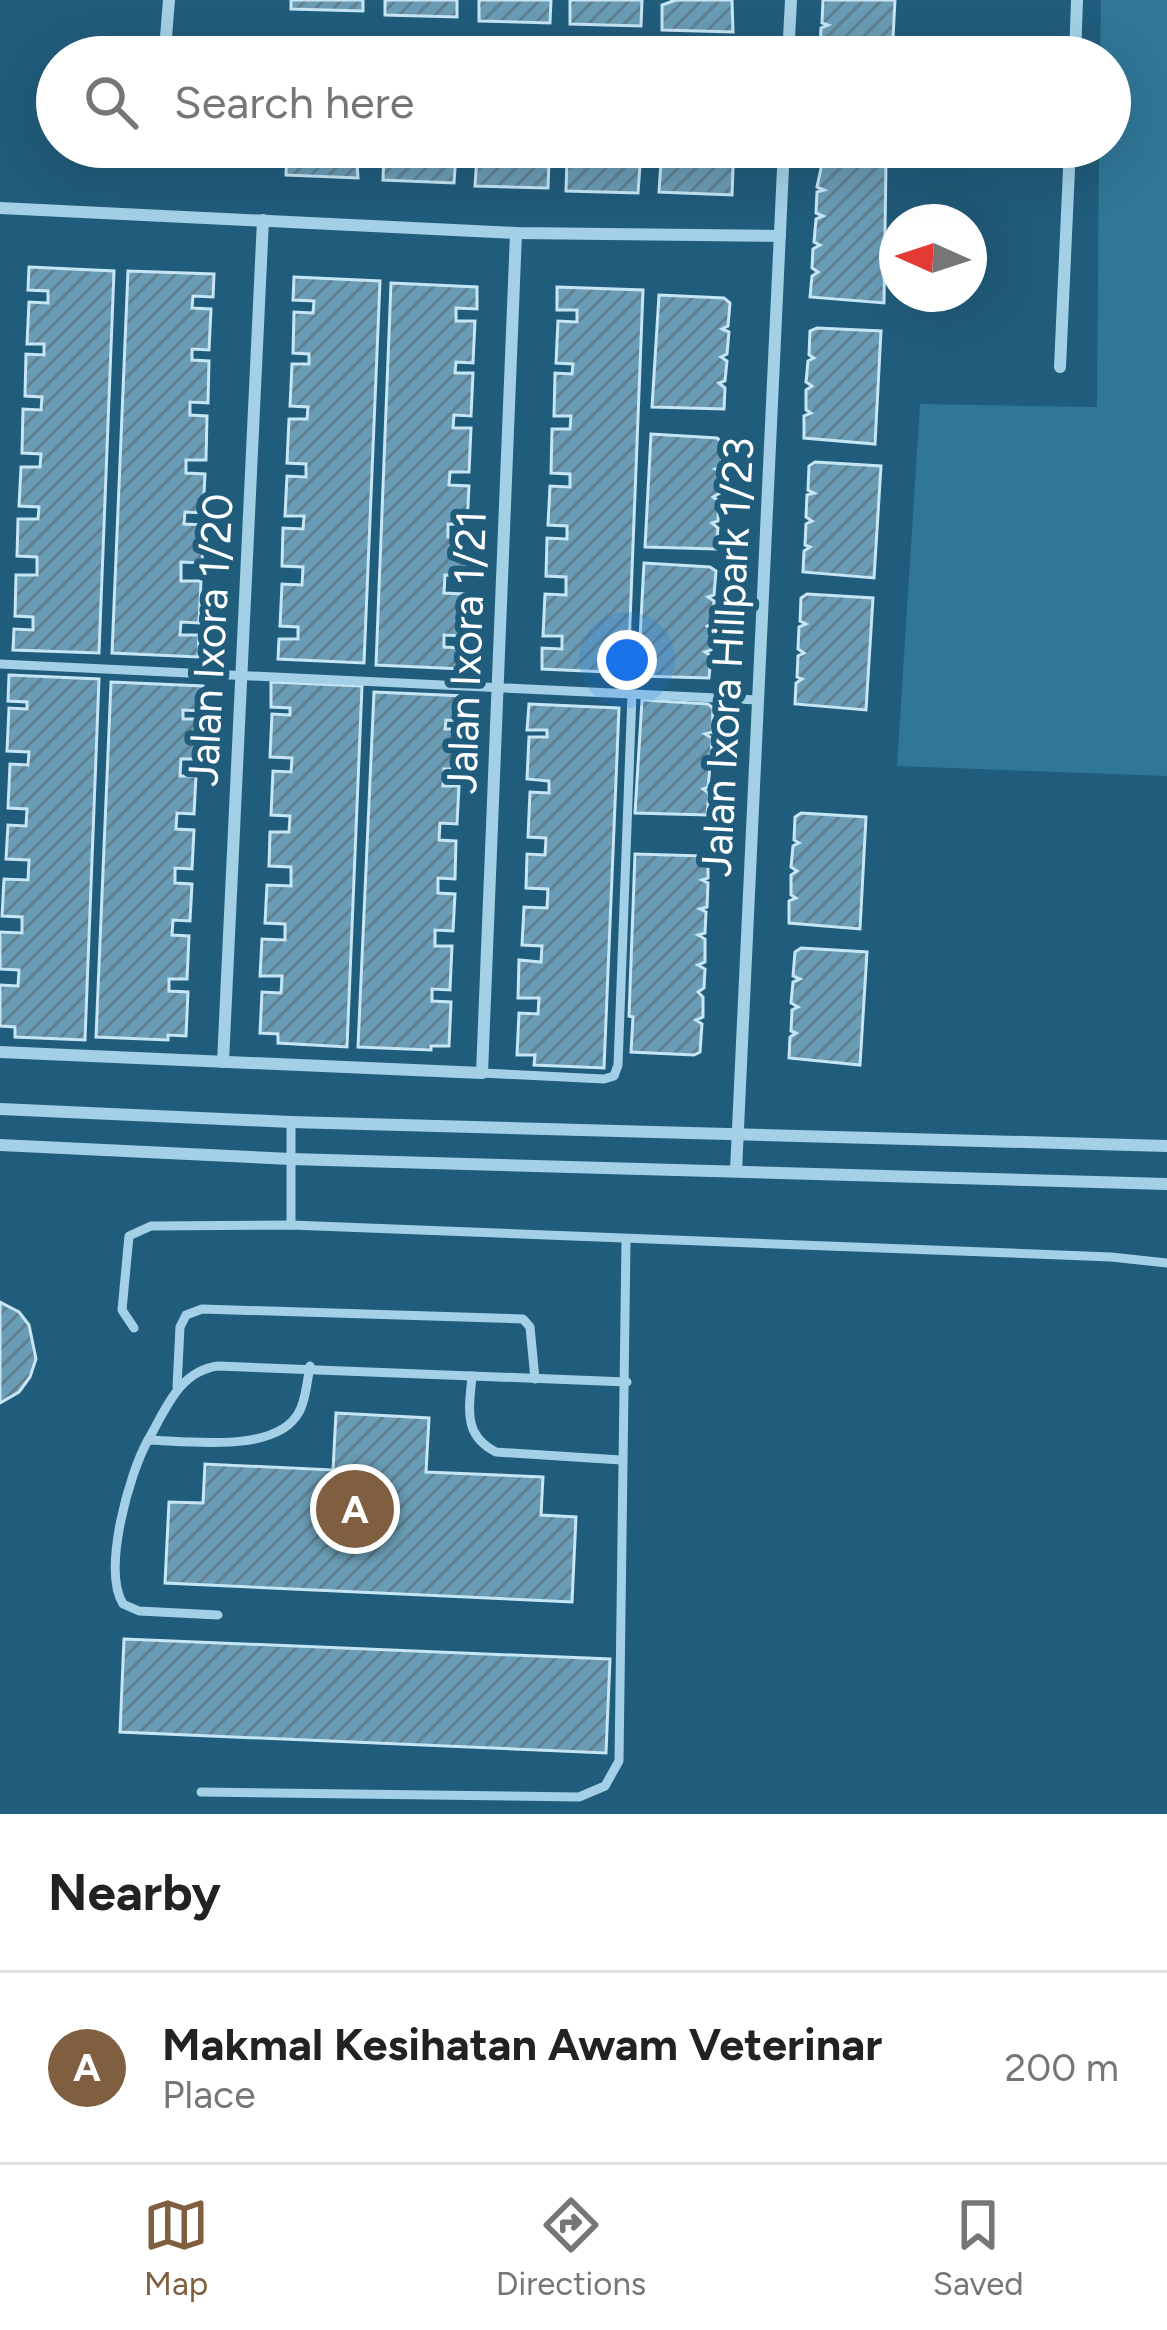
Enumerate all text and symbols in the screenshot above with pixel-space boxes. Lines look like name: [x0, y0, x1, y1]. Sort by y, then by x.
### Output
search box: [36, 36, 1131, 168]
icon: search: [78, 69, 144, 135]
text: Search here: [174, 75, 414, 129]
north arrow: [879, 204, 987, 312]
street label: Jalan Ixora Hillpark 1/23: [691, 436, 764, 878]
street label: Jalan Ixora 1/20: [177, 492, 244, 788]
street label: Jalan Ixora 1/21: [436, 509, 497, 795]
your location: [597, 630, 657, 690]
pin: A: [316, 1464, 394, 1554]
text: Nearby: [48, 1862, 221, 1923]
text: Makmal Kesihatan Awam Veterinar: [162, 2017, 882, 2071]
text: A: [73, 2044, 101, 2091]
text: 200 m: [1004, 2044, 1119, 2091]
text: Place: [162, 2071, 255, 2118]
tab: Map: [143, 2192, 209, 2303]
tab: Directions: [496, 2192, 646, 2303]
tab: Saved: [933, 2192, 1024, 2303]

